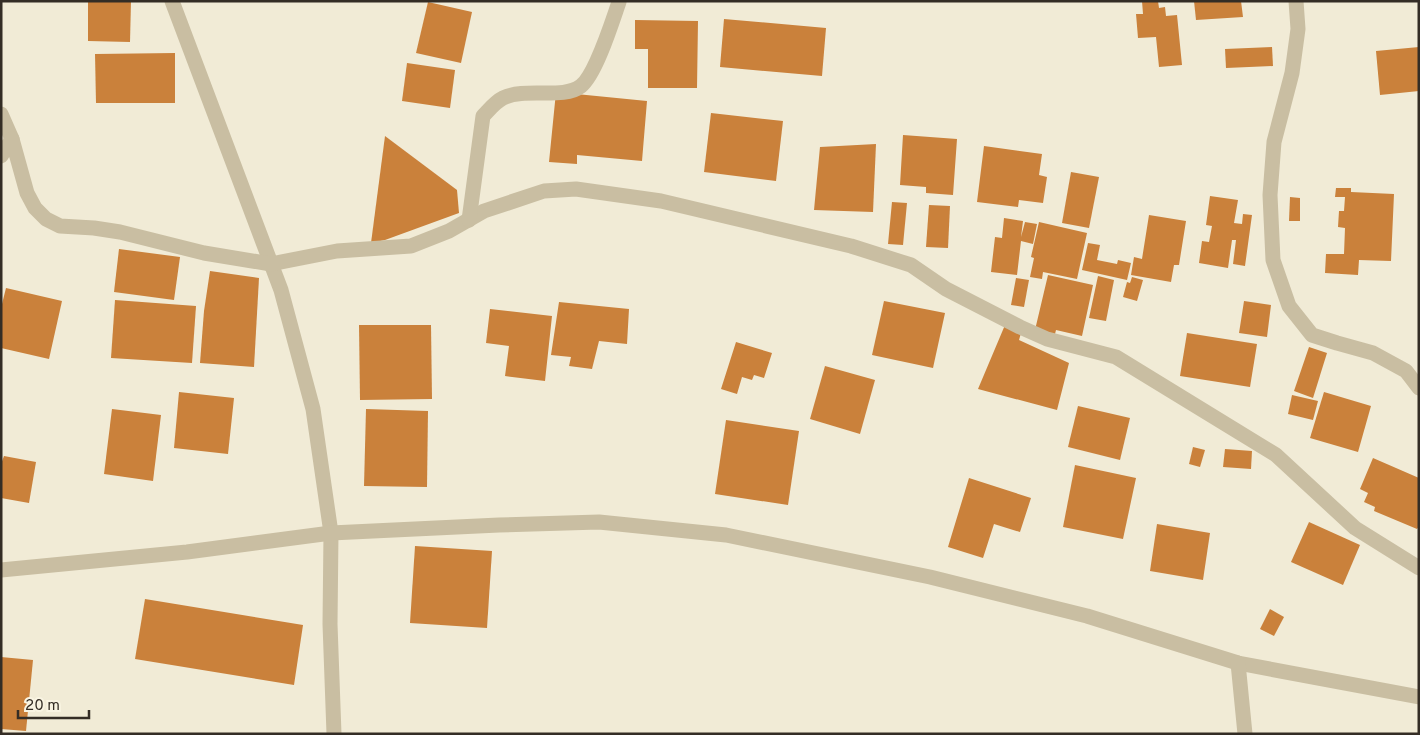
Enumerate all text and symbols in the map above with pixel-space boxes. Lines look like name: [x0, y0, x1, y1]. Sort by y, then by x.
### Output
scale bar: [18, 688, 89, 720]
text: 20 m: [25, 697, 60, 716]

